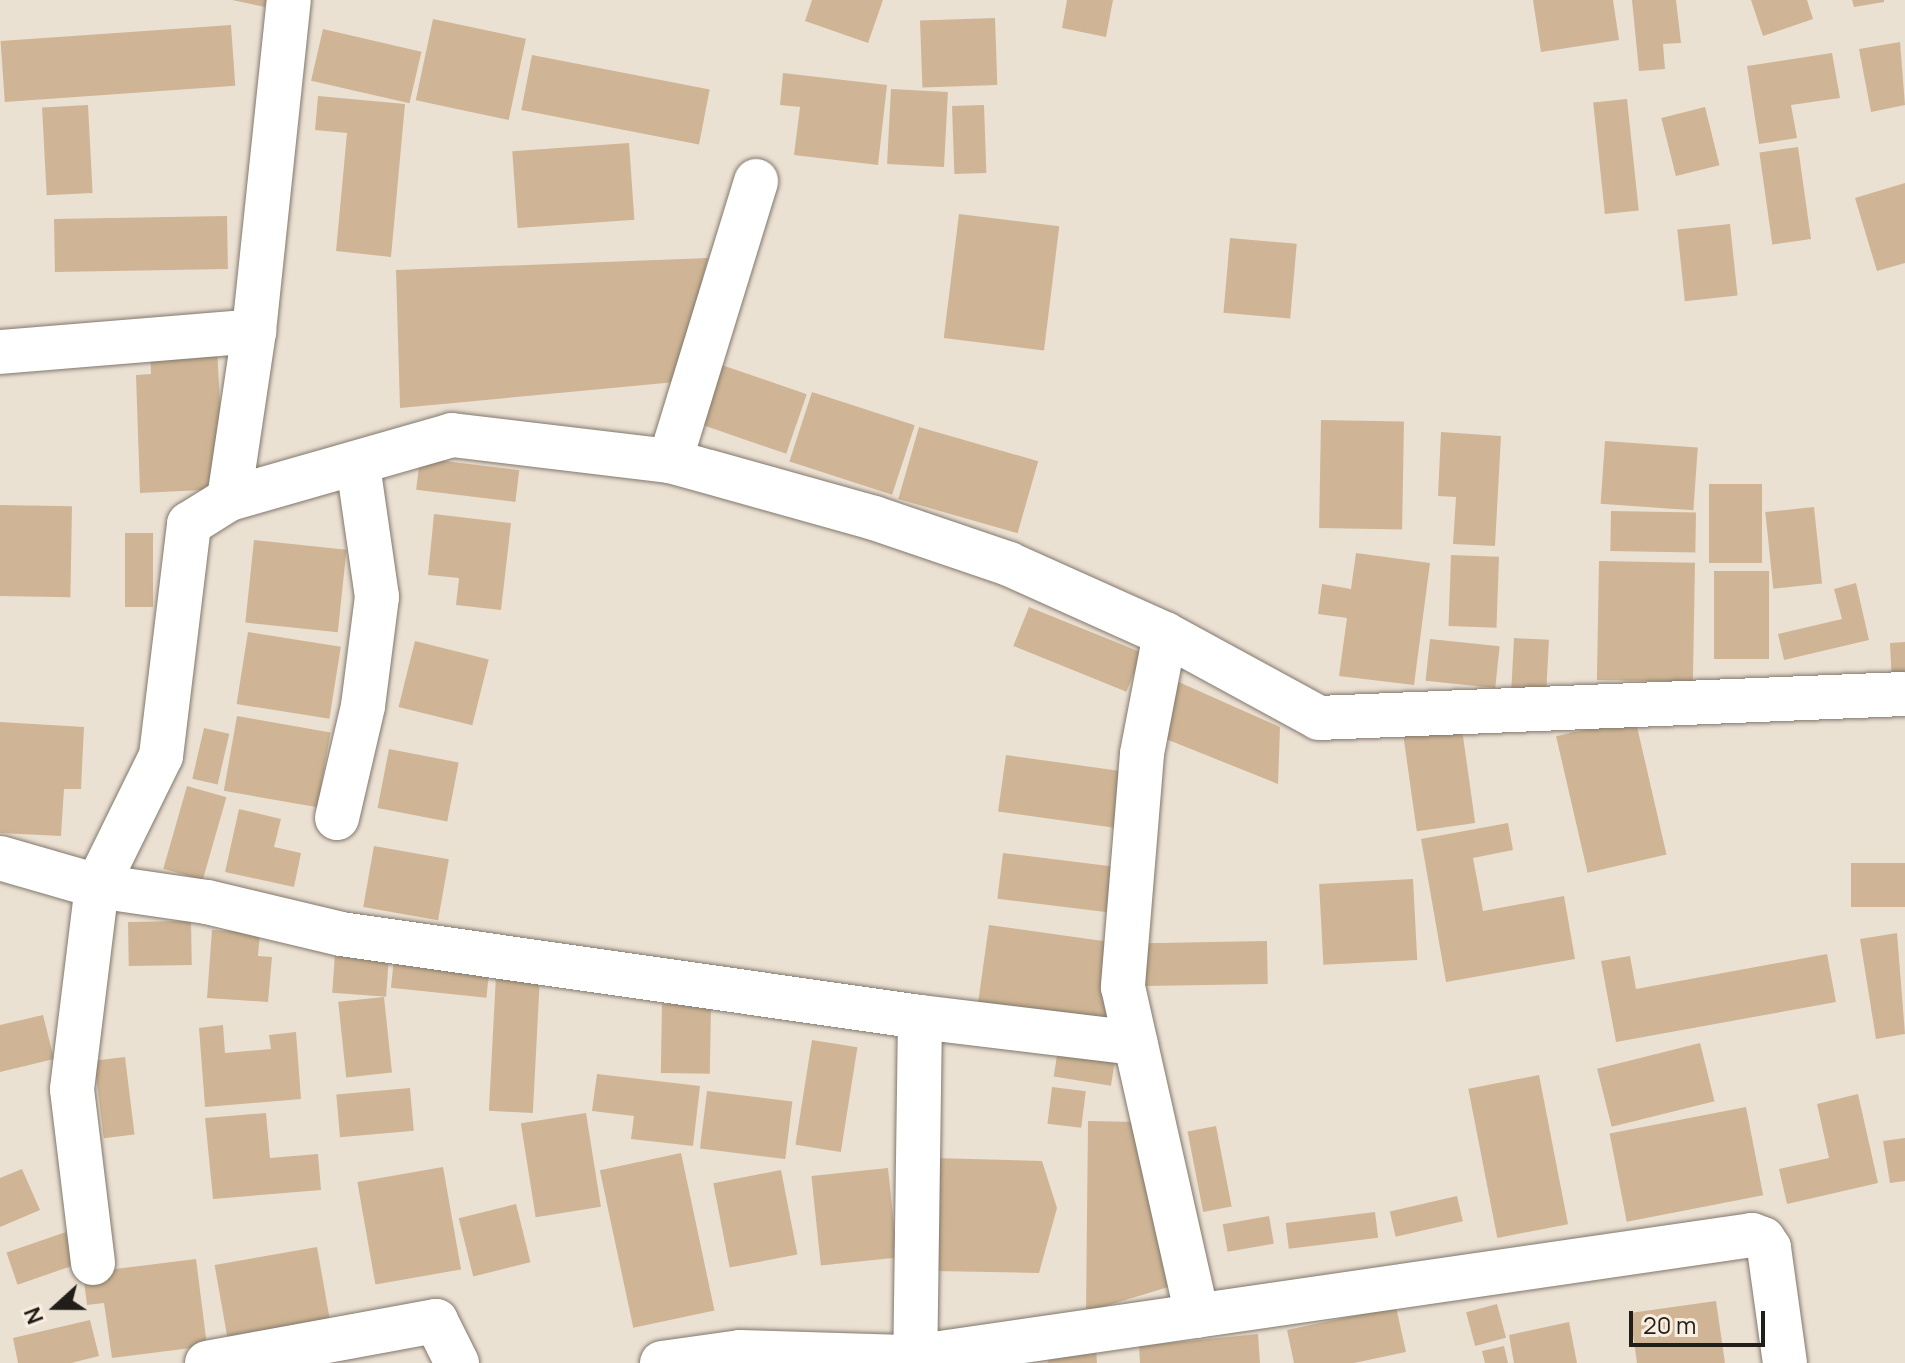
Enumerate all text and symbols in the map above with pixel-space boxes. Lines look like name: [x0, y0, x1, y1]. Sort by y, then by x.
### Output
north arrow: [16, 1267, 96, 1347]
scale bar: [1633, 1295, 1769, 1345]
text: N: [17, 1303, 50, 1328]
text: 20 m: [1643, 1308, 1696, 1341]

